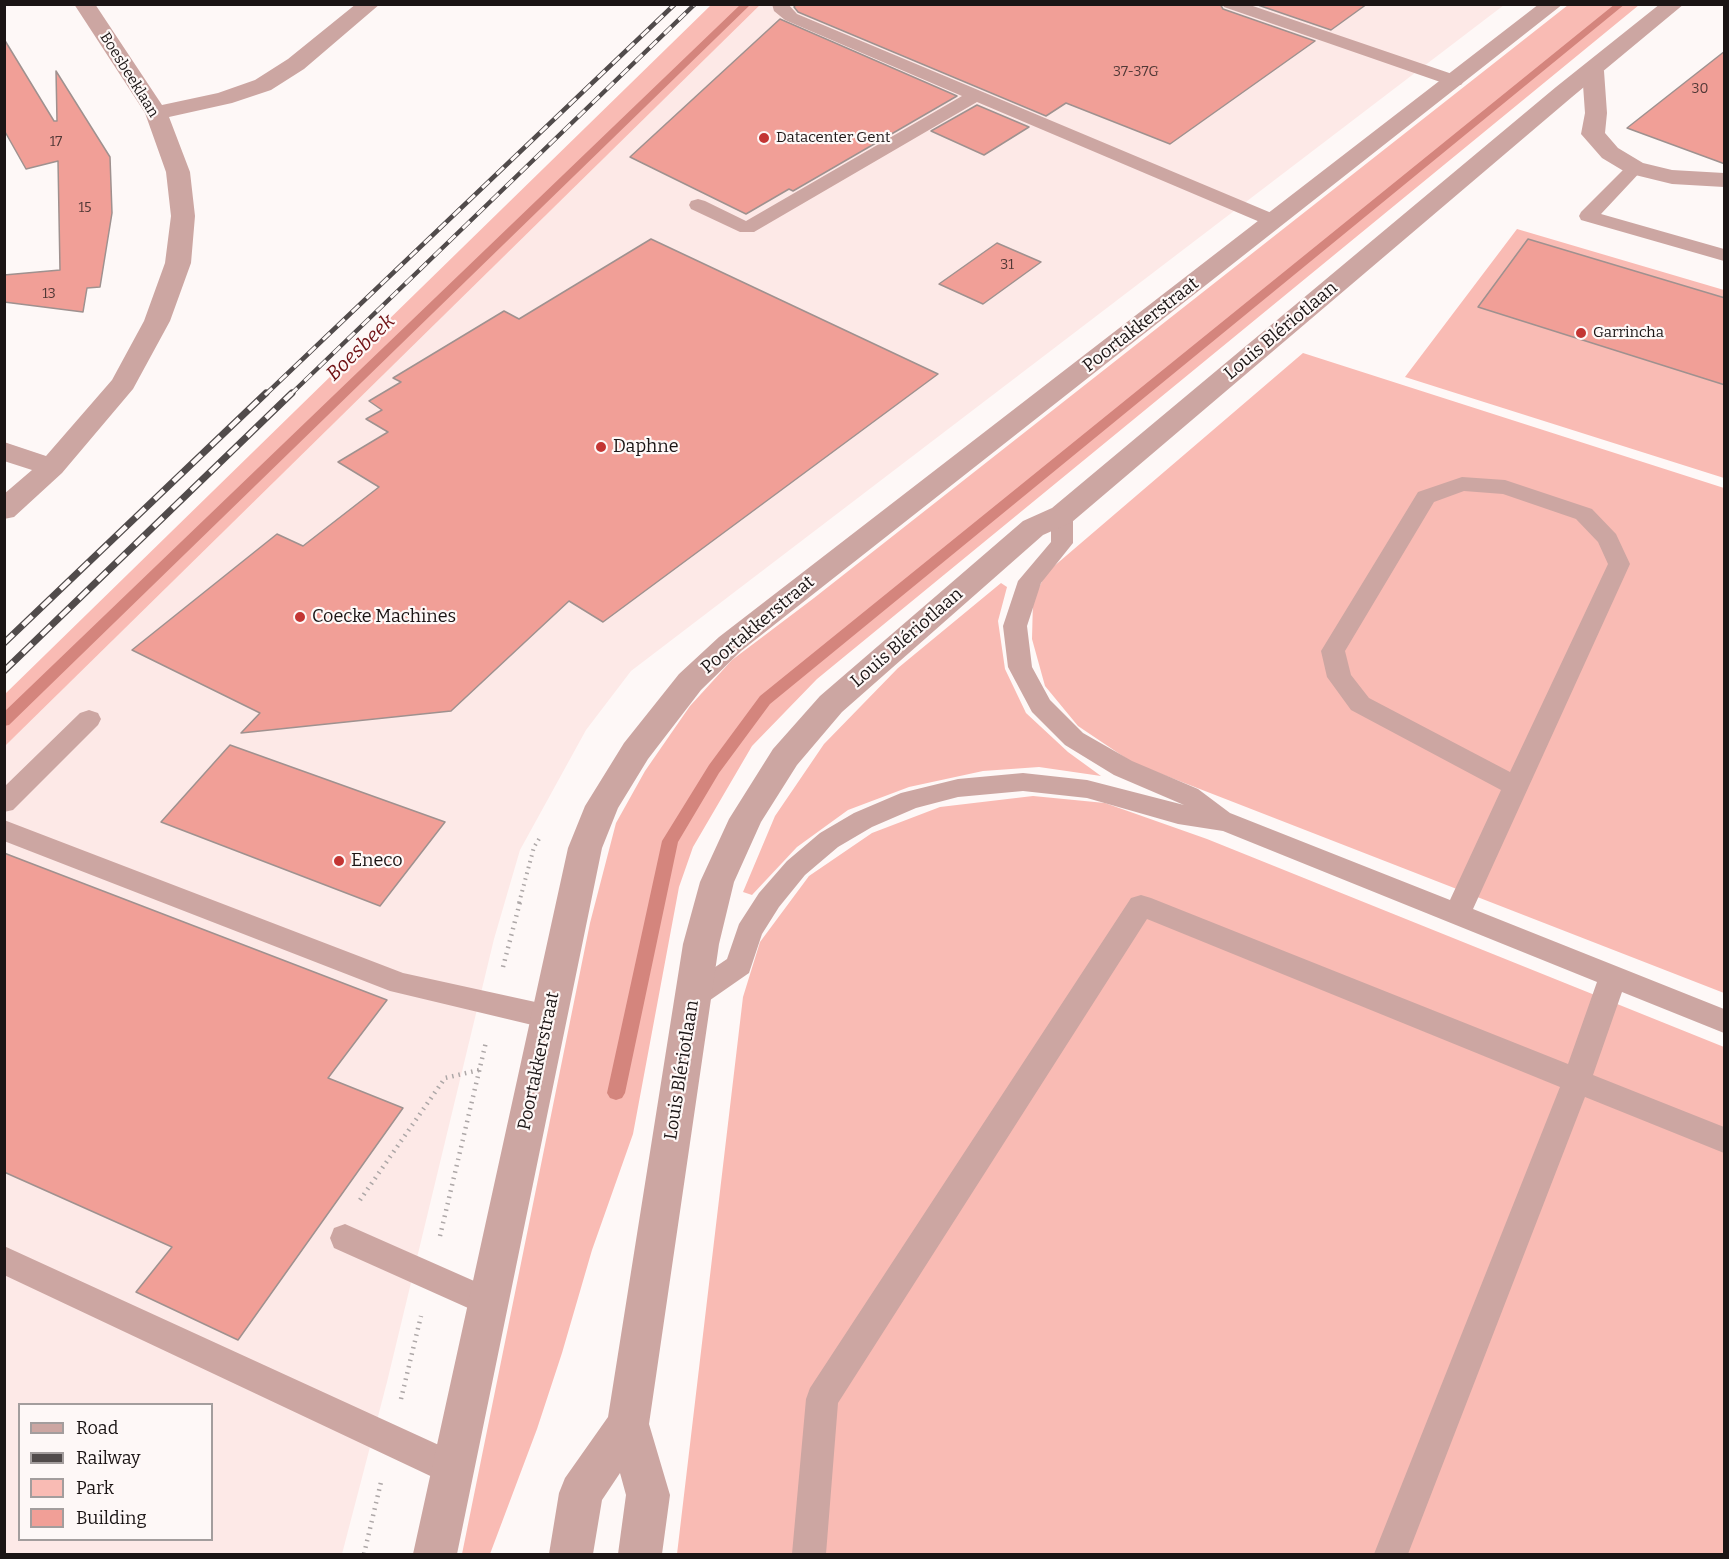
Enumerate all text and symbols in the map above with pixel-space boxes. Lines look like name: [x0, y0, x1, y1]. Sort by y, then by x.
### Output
street label: Boesbeeklaan: [96, 29, 162, 121]
house number: 37-37G: [1113, 64, 1159, 80]
house number: 30: [1692, 81, 1708, 97]
place label: Datacenter Gent: [776, 129, 890, 147]
marker: Datacenter Gent: [757, 131, 771, 145]
house number: 17: [50, 134, 62, 150]
house number: 15: [78, 200, 92, 216]
house number: 31: [1000, 257, 1014, 273]
street label: Poortakkerstraat: [1079, 273, 1203, 377]
street label: Louis Blériotlaan: [1220, 277, 1342, 385]
house number: 13: [42, 286, 56, 302]
water label: Boesbeek: [322, 310, 400, 386]
place label: Garrincha: [1593, 324, 1664, 342]
marker: Garrincha: [1574, 326, 1588, 340]
place label: Daphne: [613, 436, 679, 458]
marker: Daphne: [594, 440, 608, 454]
street label: Poortakkerstraat: [697, 571, 819, 679]
street label: Louis Blériotlaan: [847, 584, 967, 692]
place label: Coecke Machines: [312, 606, 456, 628]
marker: Coecke Machines: [293, 610, 307, 624]
place label: Eneco: [351, 850, 402, 872]
marker: Eneco: [332, 854, 346, 868]
street label: Poortakkerstraat: [514, 990, 564, 1132]
street label: Louis Blériotlaan: [660, 999, 704, 1141]
legend: [18, 1403, 213, 1541]
text: Road: [76, 1417, 118, 1439]
text: Railway: [76, 1447, 140, 1469]
text: Park: [76, 1477, 114, 1499]
text: Building: [76, 1507, 147, 1529]

